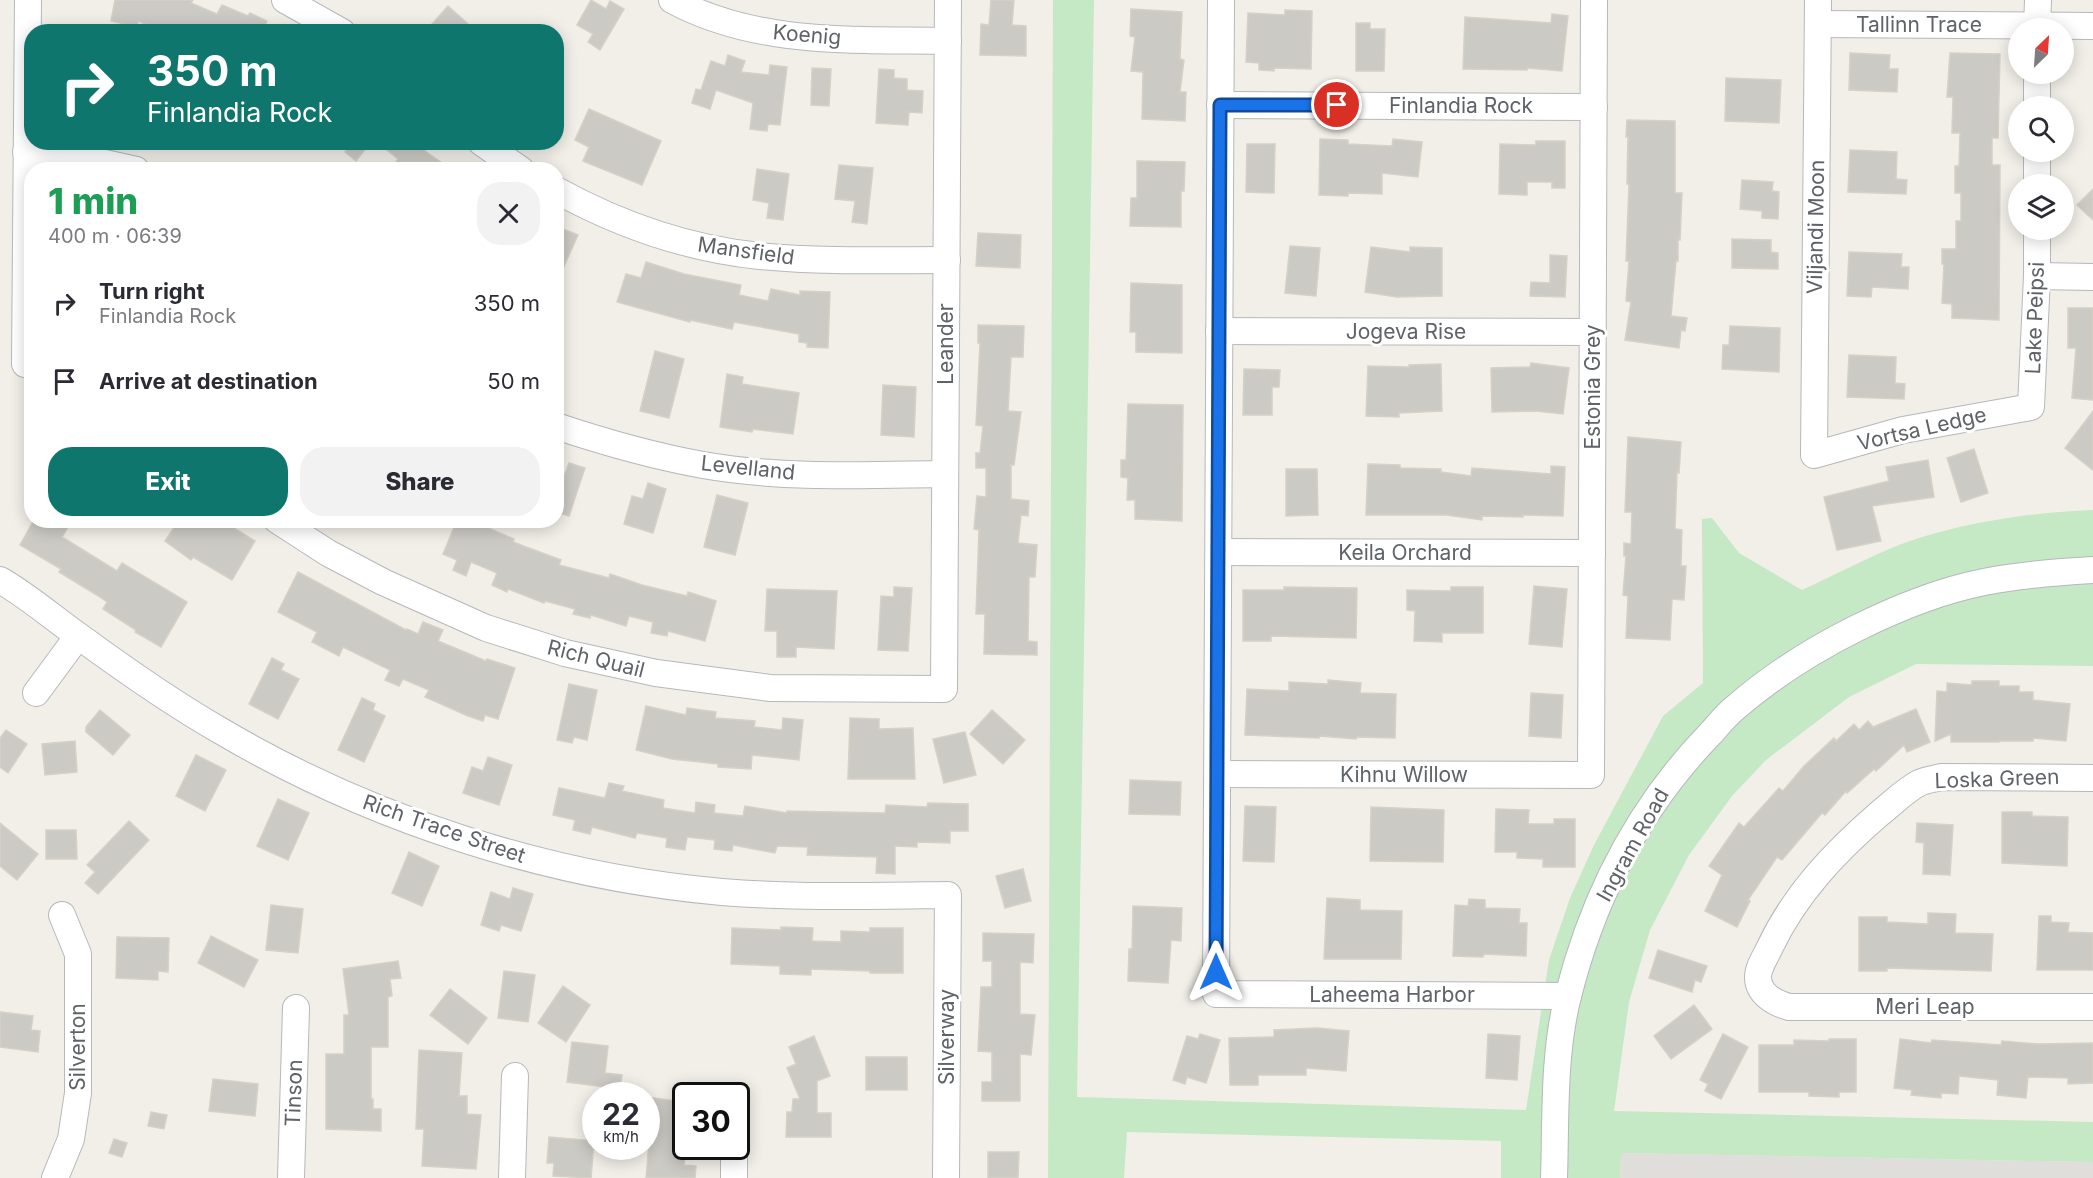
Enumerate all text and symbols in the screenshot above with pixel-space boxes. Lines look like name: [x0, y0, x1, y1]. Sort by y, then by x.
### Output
street label: Tallinn Trace: [1856, 12, 1982, 37]
north arrow: [2008, 18, 2074, 84]
map controls: [2008, 18, 2074, 240]
street label: Koenig: [772, 19, 842, 50]
text: 350 m: [147, 45, 278, 96]
icon: right: [48, 48, 126, 126]
pin: [1311, 79, 1362, 130]
icon: arrive: [1320, 88, 1353, 121]
street label: Finlandia Rock: [1389, 93, 1534, 118]
text: Finlandia Rock: [147, 96, 332, 129]
button: search: [2008, 96, 2074, 162]
street label: Viljandi Moon: [1802, 160, 1829, 294]
button: layers: [2008, 174, 2074, 240]
text: 1 min: [48, 179, 138, 223]
button: close: [477, 182, 540, 245]
text: 400 m · 06:39: [48, 224, 182, 248]
street label: Mansfield: [696, 231, 796, 270]
street label: Lake Peipsi: [2020, 261, 2049, 375]
text: Turn right: [99, 278, 205, 304]
icon: right: [48, 287, 81, 320]
text: 350 m: [474, 290, 540, 316]
street label: Leander: [933, 303, 958, 385]
text: Finlandia Rock: [99, 304, 236, 328]
street label: Jogeva Rise: [1346, 319, 1466, 344]
street label: Estonia Grey: [1580, 324, 1605, 450]
icon: arrive: [48, 365, 81, 398]
text: Arrive at destination: [99, 368, 318, 394]
text: 50 m: [487, 368, 540, 394]
street label: Vortsa Ledge: [1855, 402, 1989, 456]
button: Exit: [48, 447, 288, 516]
button: Share: [300, 447, 540, 516]
street label: Levelland: [700, 450, 796, 485]
street label: Keila Orchard: [1338, 540, 1472, 565]
street label: Rich Quail: [545, 634, 647, 683]
street label: Kihnu Willow: [1340, 762, 1468, 787]
street label: Loska Green: [1934, 764, 2060, 793]
street label: Ingram Road: [1591, 784, 1674, 906]
street label: Rich Trace Street: [360, 789, 529, 868]
position arrow: [1184, 940, 1248, 1004]
street label: Laheema Harbor: [1309, 982, 1475, 1007]
street label: Silverway: [934, 989, 959, 1085]
street label: Meri Leap: [1875, 994, 1975, 1019]
street label: Silverton: [65, 1003, 90, 1091]
street label: Tinson: [280, 1059, 307, 1127]
speed limit sign: 30: [672, 1082, 750, 1160]
text: 22: [602, 1096, 640, 1132]
text: km/h: [603, 1127, 639, 1146]

